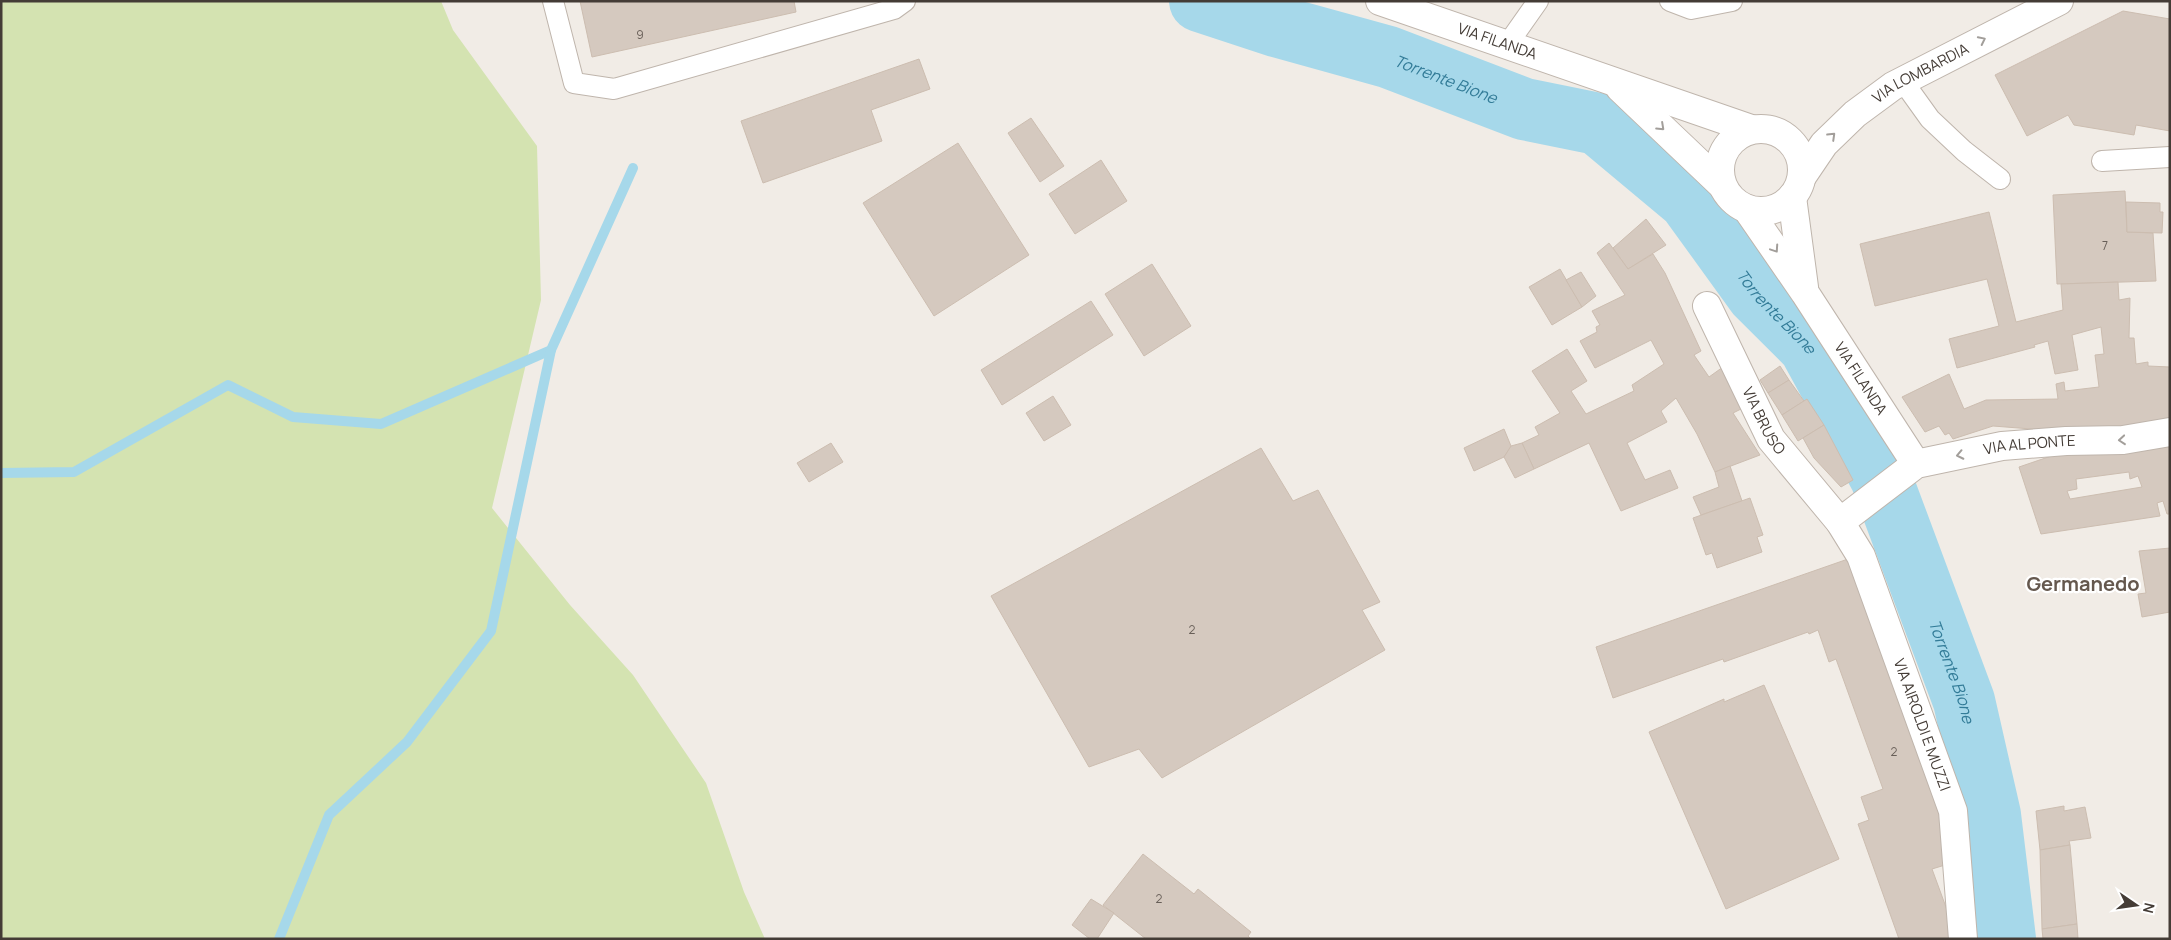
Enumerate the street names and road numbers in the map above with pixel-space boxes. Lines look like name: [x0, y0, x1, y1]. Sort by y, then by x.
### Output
street label: VIA FILANDA: [1455, 18, 1540, 65]
street label: VIA LOMBARDIA: [1868, 38, 1973, 108]
street label: VIA FILANDA: [1830, 338, 1893, 419]
street label: VIA BRUSO: [1737, 383, 1791, 459]
street label: VIA AL PONTE: [1982, 430, 2076, 460]
street label: VIA AIROLDI E MUZZI: [1889, 656, 1956, 794]

